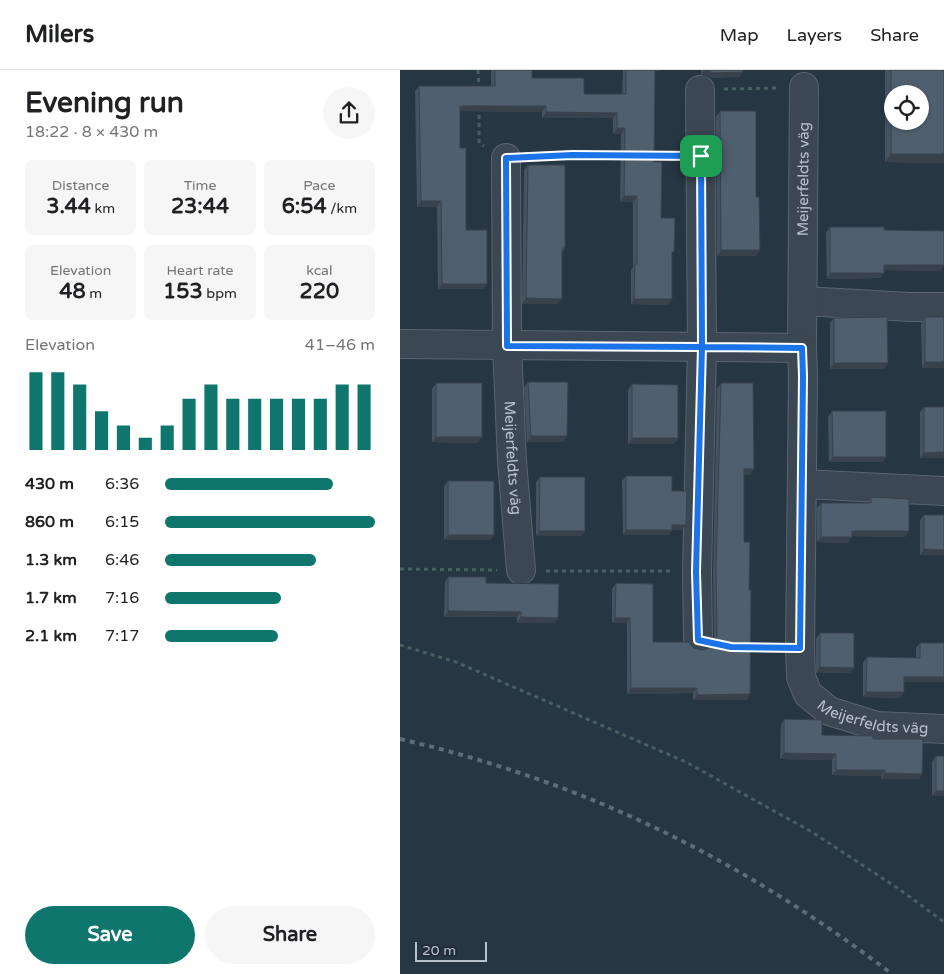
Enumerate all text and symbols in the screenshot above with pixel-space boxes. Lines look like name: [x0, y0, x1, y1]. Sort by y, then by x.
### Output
text: Milers: [25, 20, 94, 49]
text: Map: [720, 24, 759, 46]
text: Layers: [787, 24, 842, 46]
text: Share: [870, 24, 919, 46]
map controls: [884, 85, 929, 130]
button: locate: [884, 85, 929, 130]
text: Evening run: [25, 86, 184, 120]
button: share: [323, 87, 375, 139]
text: 18:22 · 8 × 430 m: [25, 122, 158, 142]
street label: Meijerfeldts väg: [794, 122, 813, 236]
pin: [680, 135, 722, 177]
icon: arrive: [687, 142, 715, 170]
text: Distance: [52, 177, 109, 194]
text: Time: [184, 177, 216, 194]
text: Pace: [303, 177, 335, 194]
text: 3.44: [46, 194, 91, 219]
text: 23:44: [171, 194, 229, 219]
text: 6:54: [282, 194, 327, 219]
text: km: [91, 200, 115, 217]
text: /km: [327, 200, 357, 217]
text: Elevation: [50, 262, 111, 279]
text: Heart rate: [167, 262, 233, 279]
text: kcal: [306, 262, 332, 279]
text: 48: [59, 279, 86, 304]
text: 153: [163, 279, 203, 304]
text: 220: [300, 279, 339, 304]
text: m: [86, 285, 102, 302]
text: bpm: [203, 285, 237, 302]
text: Elevation: [25, 335, 95, 355]
text: 41–46 m: [305, 335, 375, 355]
street label: Meijerfeldts väg: [500, 400, 525, 516]
text: 430 m: [25, 474, 74, 494]
text: 6:36: [105, 474, 139, 494]
text: 860 m: [25, 512, 74, 532]
text: 6:15: [105, 512, 139, 532]
text: 1.3 km: [25, 550, 77, 570]
text: 6:46: [105, 550, 139, 570]
text: 1.7 km: [25, 588, 77, 608]
text: 7:16: [105, 588, 139, 608]
text: 2.1 km: [25, 626, 77, 646]
text: 7:17: [105, 626, 139, 646]
street label: Meijerfeldts väg: [814, 696, 929, 737]
button: Save: [25, 906, 195, 964]
button: Share: [205, 906, 375, 964]
scale bar: [415, 939, 488, 962]
text: 20 m: [422, 942, 456, 959]

